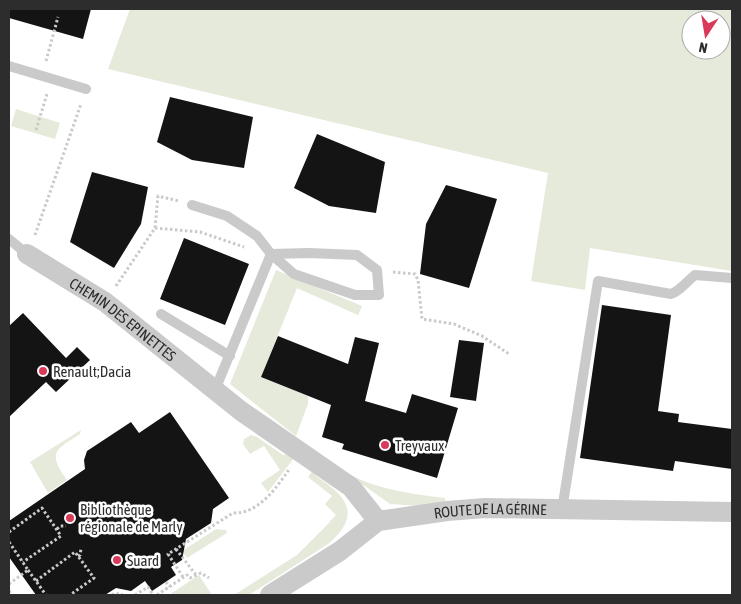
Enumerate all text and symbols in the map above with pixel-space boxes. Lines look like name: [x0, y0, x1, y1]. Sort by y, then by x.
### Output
north arrow: [681, 10, 731, 60]
text: N: [698, 39, 709, 56]
street label: CHEMIN DES EPINETTES: [67, 274, 180, 364]
place label: Renault;Dacia: [53, 363, 131, 380]
marker: Renault;Dacia: [37, 365, 49, 377]
place label: Treyvaux: [395, 437, 444, 454]
marker: Treyvaux: [379, 439, 391, 451]
street label: ROUTE DE LA GÉRINE: [433, 499, 547, 521]
place label: Bibliothèque régionale de Marly: [80, 501, 183, 535]
marker: Bibliothèque régionale de Marly: [64, 512, 76, 524]
place label: Suard: [127, 552, 159, 569]
marker: Suard: [111, 554, 123, 566]

